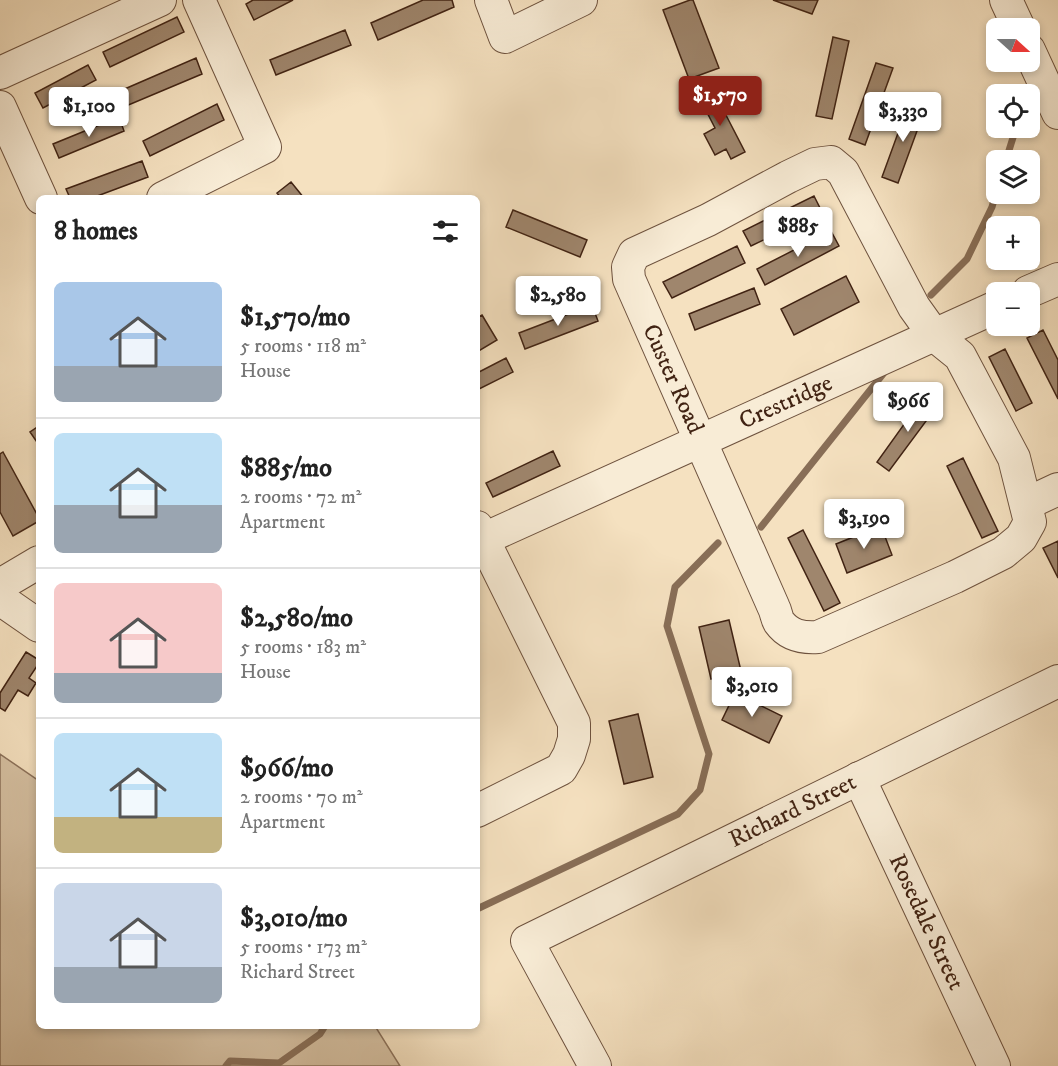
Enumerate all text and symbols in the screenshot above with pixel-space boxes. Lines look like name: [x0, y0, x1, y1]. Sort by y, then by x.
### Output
north arrow: [986, 18, 1040, 72]
map controls: [986, 18, 1040, 336]
pin: $1,570: [671, 76, 769, 127]
text: $1,570: [693, 83, 747, 108]
button: locate: [986, 84, 1040, 138]
pin: $1,100: [40, 87, 138, 138]
pin: $3,330: [854, 92, 952, 143]
text: $1,100: [63, 94, 115, 119]
text: $3,330: [878, 99, 928, 124]
button: layers: [986, 150, 1040, 204]
pin: $885: [762, 207, 834, 258]
text: $885: [778, 214, 818, 239]
text: 8 homes: [54, 215, 138, 248]
icon: filters: [429, 215, 462, 248]
button: +: [986, 216, 1040, 270]
pin: $2,580: [509, 276, 607, 327]
button: −: [986, 282, 1040, 336]
text: $2,580: [530, 283, 586, 308]
text: $1,570/mo: [240, 301, 350, 334]
icon: home: [102, 306, 174, 378]
street label: Custer Road: [636, 319, 710, 439]
text: 5 rooms · 118 m²: [240, 334, 366, 359]
text: House: [240, 359, 291, 384]
street label: Crestridge: [734, 368, 837, 436]
pin: $966: [872, 382, 944, 433]
text: $966: [887, 389, 929, 414]
text: $885/mo: [240, 452, 332, 485]
icon: home: [102, 457, 174, 529]
text: 2 rooms · 72 m²: [240, 485, 362, 510]
pin: $3,190: [815, 499, 913, 550]
text: $3,190: [838, 506, 890, 531]
text: Apartment: [240, 510, 325, 535]
text: $2,580/mo: [240, 602, 353, 635]
icon: home: [102, 607, 174, 679]
text: 5 rooms · 183 m²: [240, 635, 366, 660]
text: House: [240, 660, 291, 685]
pin: $3,010: [703, 667, 801, 718]
text: $3,010: [726, 674, 778, 699]
text: $966/mo: [240, 752, 333, 785]
icon: home: [102, 757, 174, 829]
street label: Richard Street: [724, 767, 861, 855]
text: 2 rooms · 70 m²: [240, 785, 363, 810]
text: Apartment: [240, 810, 325, 835]
street label: Rosedale Street: [882, 849, 971, 995]
text: $3,010/mo: [240, 902, 347, 935]
icon: home: [102, 907, 174, 979]
text: 5 rooms · 173 m²: [240, 935, 367, 960]
text: Richard Street: [240, 960, 355, 985]

